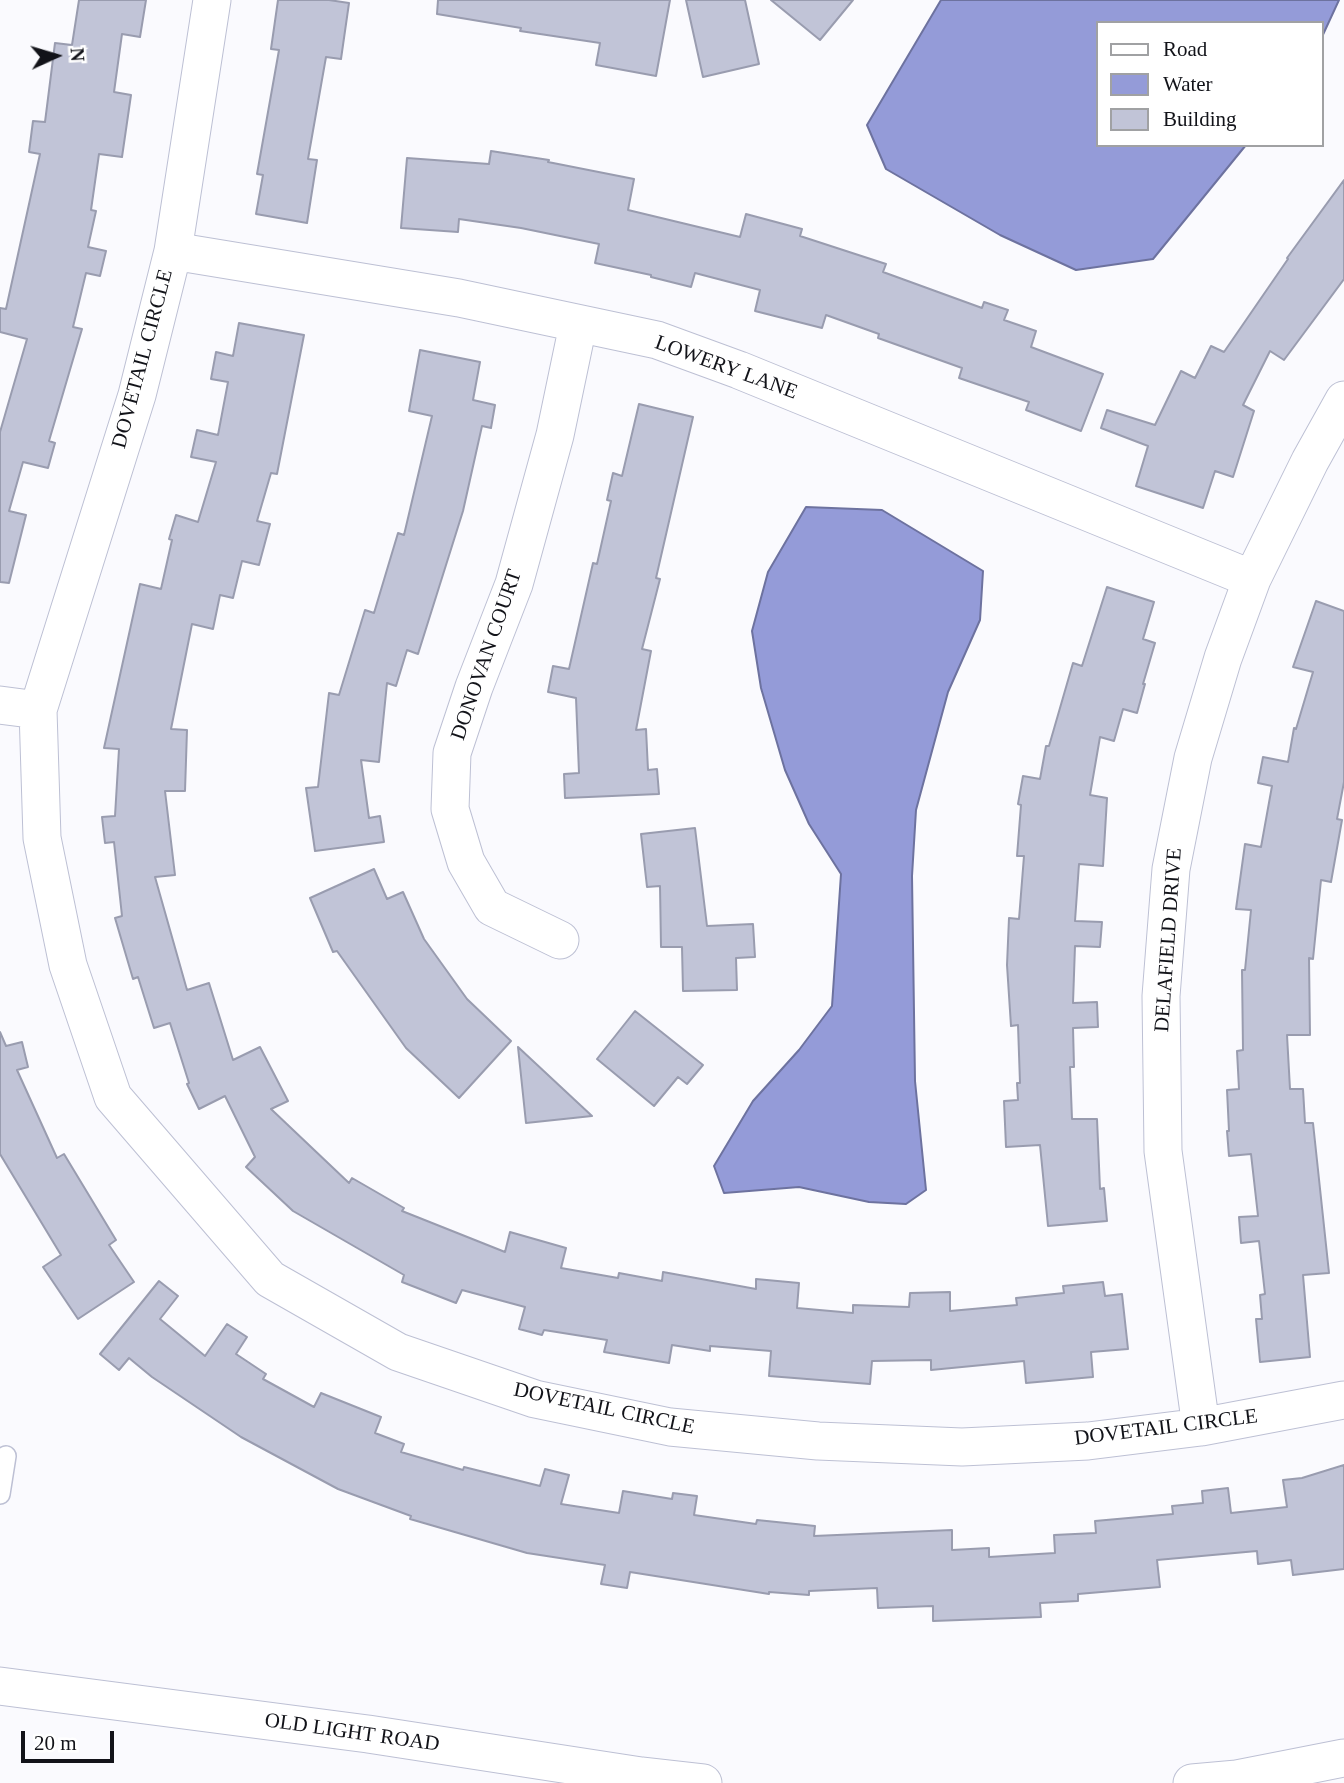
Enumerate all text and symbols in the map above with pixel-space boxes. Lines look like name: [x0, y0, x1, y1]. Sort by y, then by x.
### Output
north arrow: [21, 21, 91, 91]
legend: [1096, 21, 1323, 147]
text: Road: [1163, 37, 1207, 61]
text: N: [66, 47, 88, 62]
text: Water: [1163, 72, 1213, 96]
text: Building: [1163, 107, 1237, 131]
street label: DOVETAIL CIRCLE: [107, 267, 179, 451]
street label: LOWERY LANE: [651, 331, 801, 405]
street label: DONOVAN COURT: [446, 566, 528, 744]
street label: DELAFIELD DRIVE: [1150, 847, 1188, 1033]
street label: DOVETAIL CIRCLE: [511, 1378, 697, 1440]
street label: DOVETAIL CIRCLE: [1073, 1404, 1259, 1452]
street label: OLD LIGHT ROAD: [263, 1708, 441, 1758]
scale bar: [24, 1716, 117, 1760]
text: 20 m: [34, 1731, 77, 1755]

